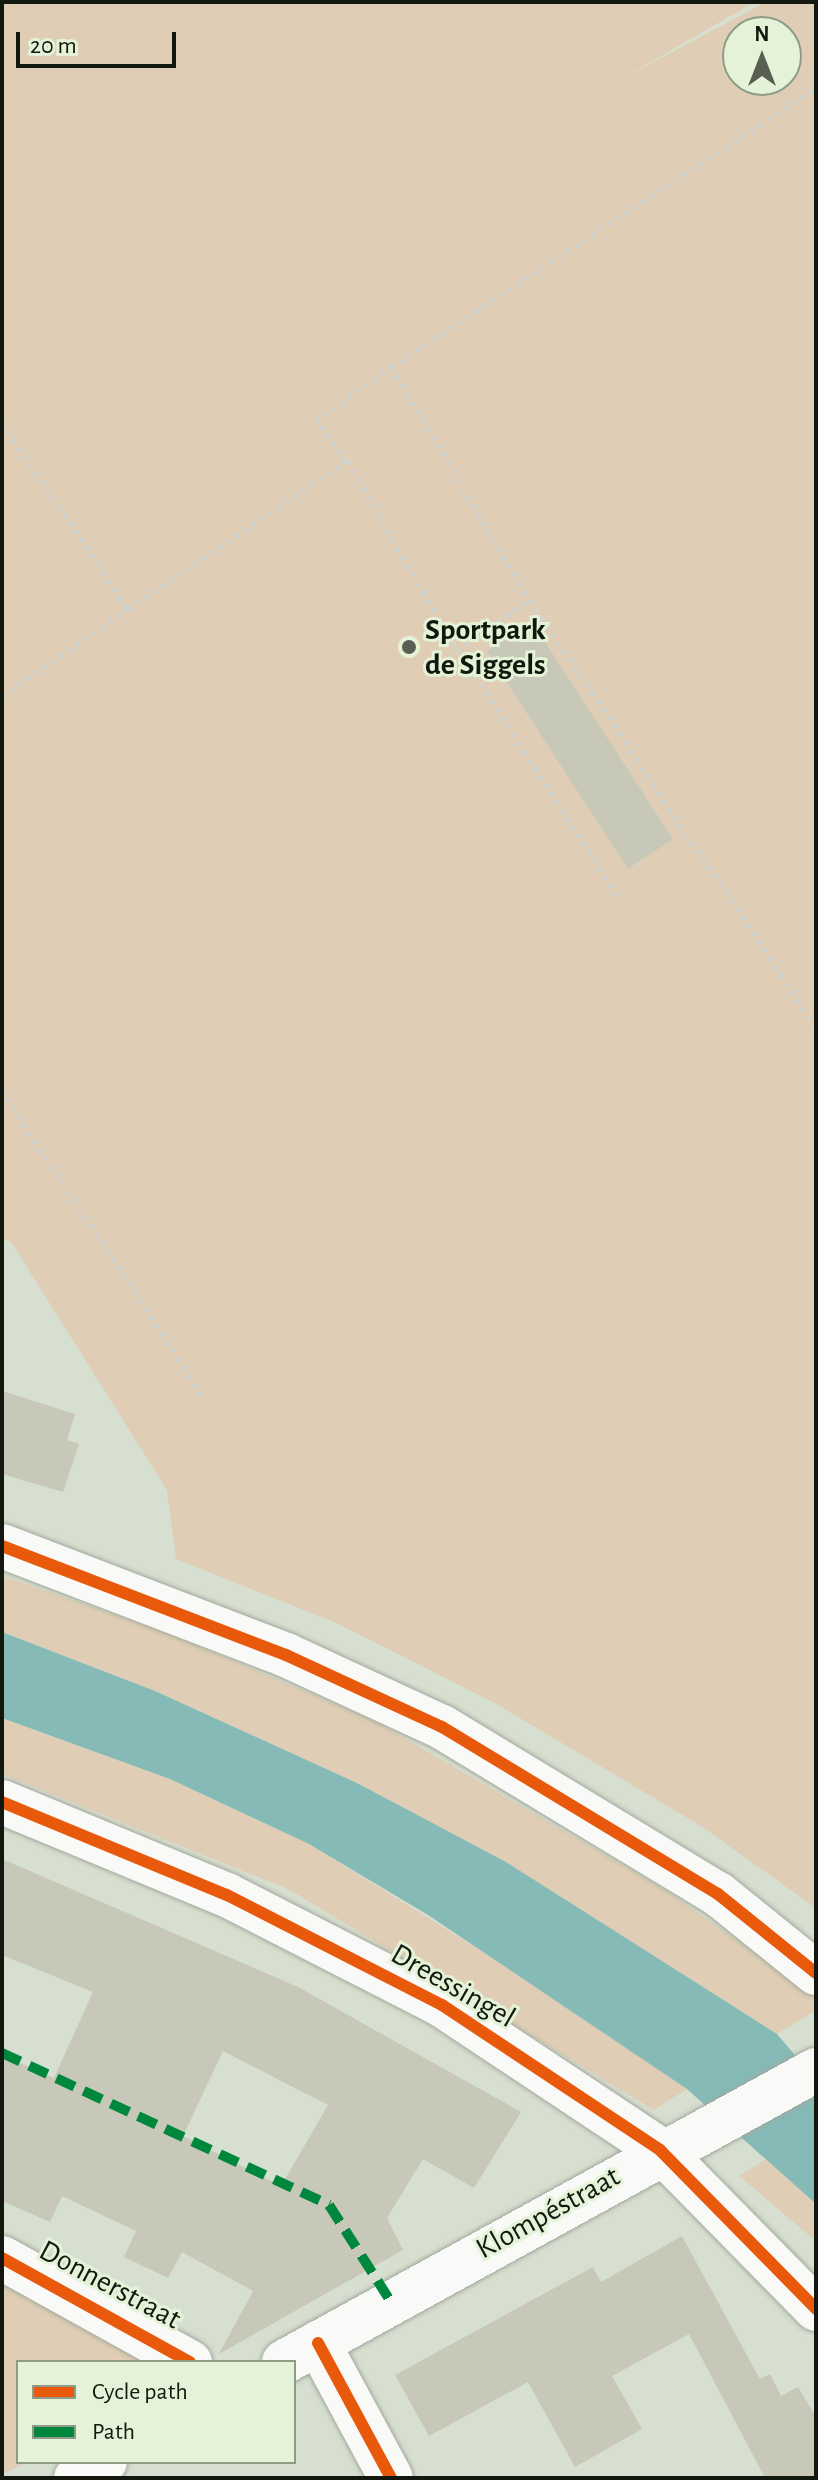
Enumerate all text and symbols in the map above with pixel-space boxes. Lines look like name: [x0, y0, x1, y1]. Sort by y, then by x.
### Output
scale bar: [20, 16, 180, 66]
north arrow: [722, 16, 802, 96]
text: N: [754, 23, 770, 45]
text: 20 m: [30, 34, 77, 58]
place label: Sportpark de Siggels: [425, 612, 546, 682]
marker: Sportpark de Siggels: [400, 638, 418, 656]
street label: Dreessingel: [384, 1936, 522, 2036]
street label: Klompéstraat: [470, 2159, 626, 2267]
street label: Donnerstraat: [33, 2233, 187, 2337]
legend: [16, 2360, 296, 2464]
text: Cycle path: [92, 2380, 188, 2404]
text: Path: [92, 2420, 135, 2444]

